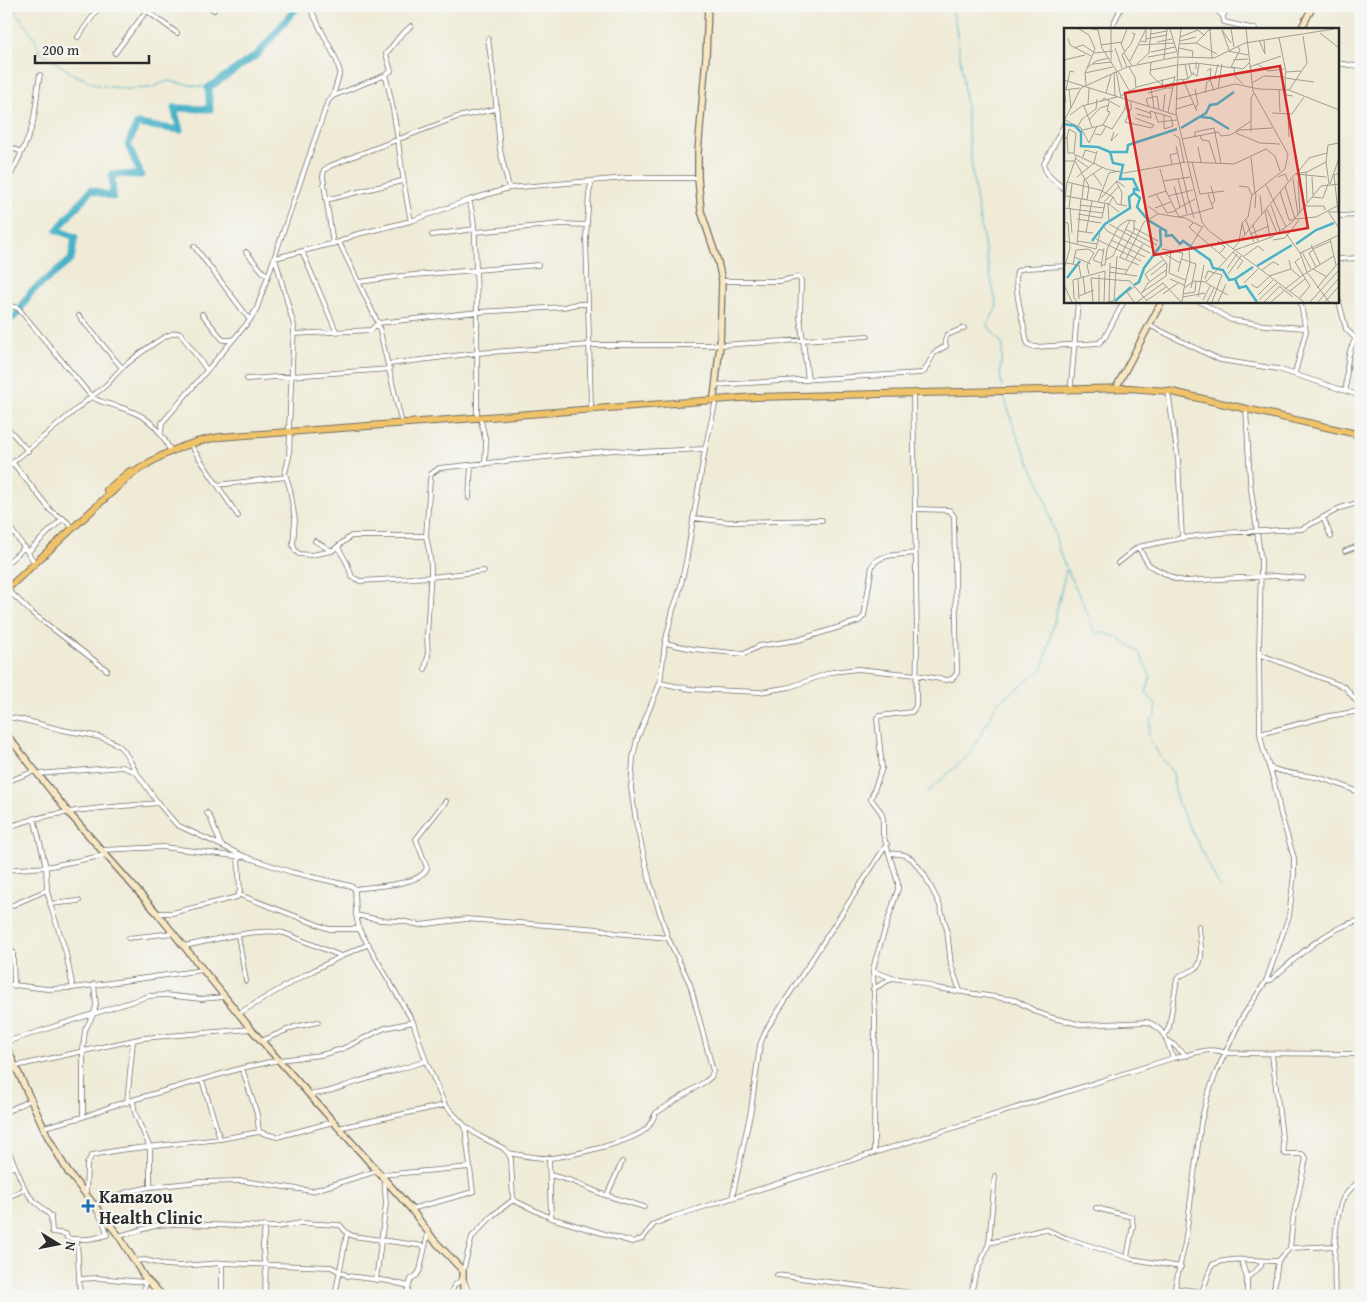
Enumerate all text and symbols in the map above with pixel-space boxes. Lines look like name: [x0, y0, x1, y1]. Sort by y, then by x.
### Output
inset map: [1064, 28, 1340, 302]
scale bar: [35, 32, 149, 64]
text: 200 m: [42, 39, 80, 60]
place label: Kamazou Health Clinic: [99, 1183, 202, 1231]
marker: Kamazou Health Clinic: [81, 1199, 95, 1213]
north arrow: [32, 1220, 82, 1270]
text: N: [60, 1240, 81, 1253]

